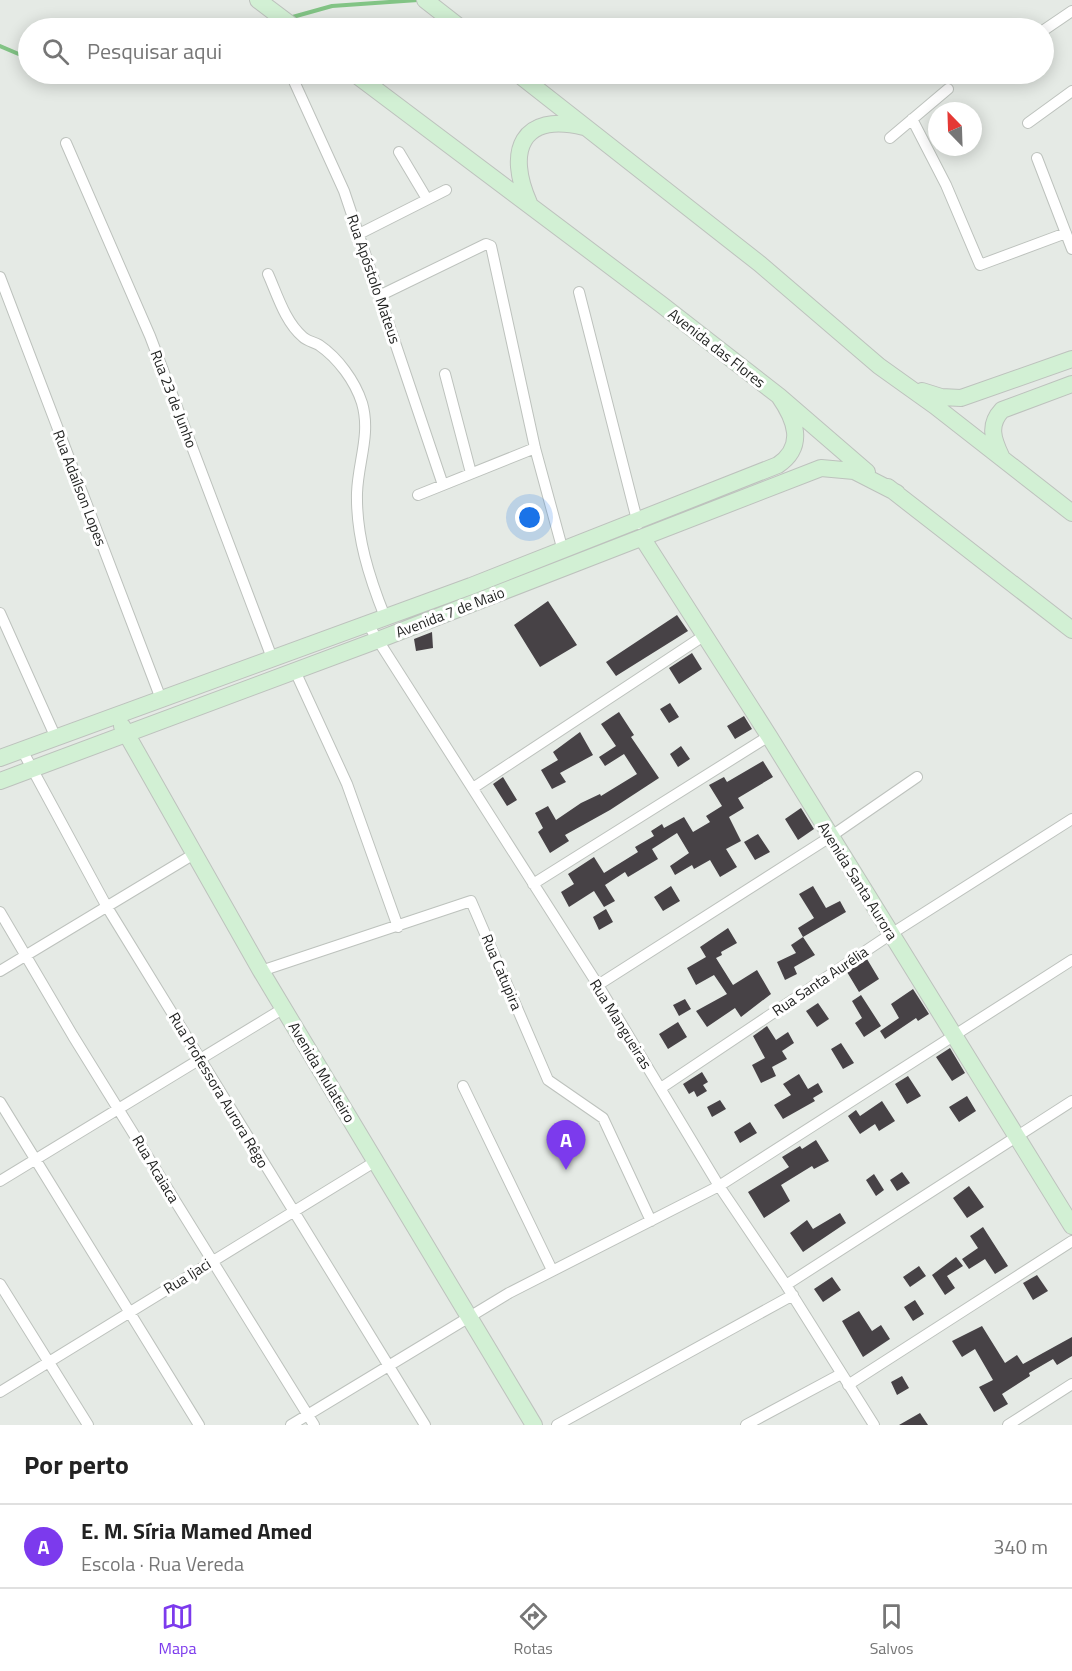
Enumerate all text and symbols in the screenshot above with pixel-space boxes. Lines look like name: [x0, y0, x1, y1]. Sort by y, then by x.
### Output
search box: [18, 18, 1054, 84]
text: Pesquisar aqui: [87, 34, 222, 68]
icon: search: [39, 35, 72, 68]
north arrow: [928, 102, 982, 156]
street label: Rua Apóstolo Mateus: [341, 211, 407, 347]
street label: Avenida das Flores: [663, 303, 771, 393]
street label: Rua 23 de Junho: [145, 347, 203, 451]
street label: Rua Adaílson Lopes: [47, 427, 113, 549]
your location: [515, 503, 544, 532]
street label: Avenida 7 de Maio: [392, 581, 508, 643]
street label: Avenida Santa Aurora: [812, 817, 904, 945]
street label: Rua Catupira: [476, 930, 529, 1014]
street label: Rua Santa Aurélia: [767, 940, 873, 1022]
street label: Rua Mangueiras: [584, 974, 658, 1074]
street label: Rua Professora Aurora Rêgo: [163, 1008, 275, 1172]
street label: Avenida Mulateiro: [283, 1017, 361, 1127]
pin: A: [546, 1120, 586, 1170]
street label: Rua Acaiaca: [127, 1131, 186, 1208]
street label: Rua Ijaci: [159, 1252, 215, 1300]
text: Por perto: [24, 1445, 129, 1484]
text: E. M. Síria Mamed Amed: [81, 1514, 312, 1548]
text: A: [37, 1531, 50, 1562]
text: 340 m: [993, 1531, 1048, 1562]
text: Escola · Rua Vereda: [81, 1548, 244, 1579]
tab: Mapa: [159, 1600, 196, 1660]
tab: Rotas: [513, 1600, 553, 1660]
tab: Salvos: [870, 1600, 913, 1660]

